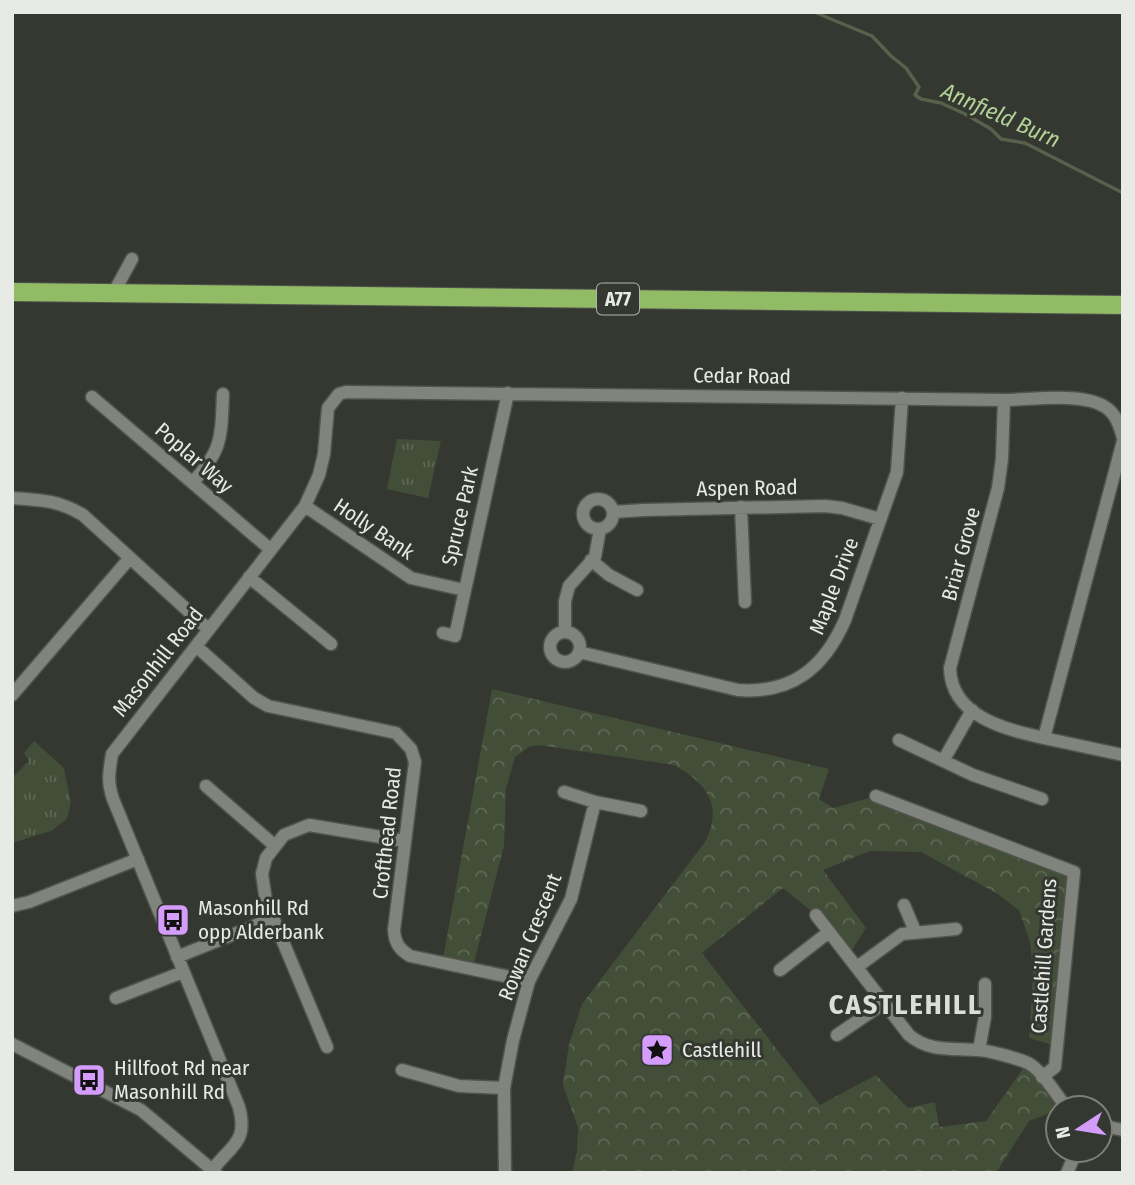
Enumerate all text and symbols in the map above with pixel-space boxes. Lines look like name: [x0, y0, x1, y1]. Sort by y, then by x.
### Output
water label: Annfield Burn: [936, 76, 1065, 154]
road number: A77: [597, 284, 639, 314]
street label: Cedar Road: [693, 362, 791, 390]
street label: Poplar Way: [150, 417, 239, 499]
street label: Spruce Park: [436, 464, 484, 568]
street label: Aspen Road: [696, 474, 798, 502]
street label: Holly Bank: [329, 493, 419, 565]
street label: Briar Grove: [936, 504, 986, 604]
street label: Maple Drive: [804, 534, 864, 638]
street label: Masonhill Road: [107, 602, 209, 722]
street label: Crofthead Road: [367, 766, 407, 900]
street label: Rowan Crescent: [493, 869, 567, 1005]
street label: Castlehill Gardens: [1026, 878, 1062, 1034]
place label: Masonhill Rd opp Alderbank: [198, 895, 324, 945]
bus stop icon: Masonhill Rd opp Alderbank: [154, 901, 192, 939]
district label: CASTLEHILL: [829, 988, 983, 1021]
place icon: Castlehill: [638, 1031, 676, 1069]
place label: Castlehill: [682, 1037, 762, 1063]
place label: Hillfoot Rd near Masonhill Rd: [114, 1055, 250, 1105]
bus stop icon: Hillfoot Rd near Masonhill Rd: [70, 1061, 108, 1099]
north arrow: [1044, 1094, 1114, 1164]
text: N: [1050, 1124, 1075, 1140]

